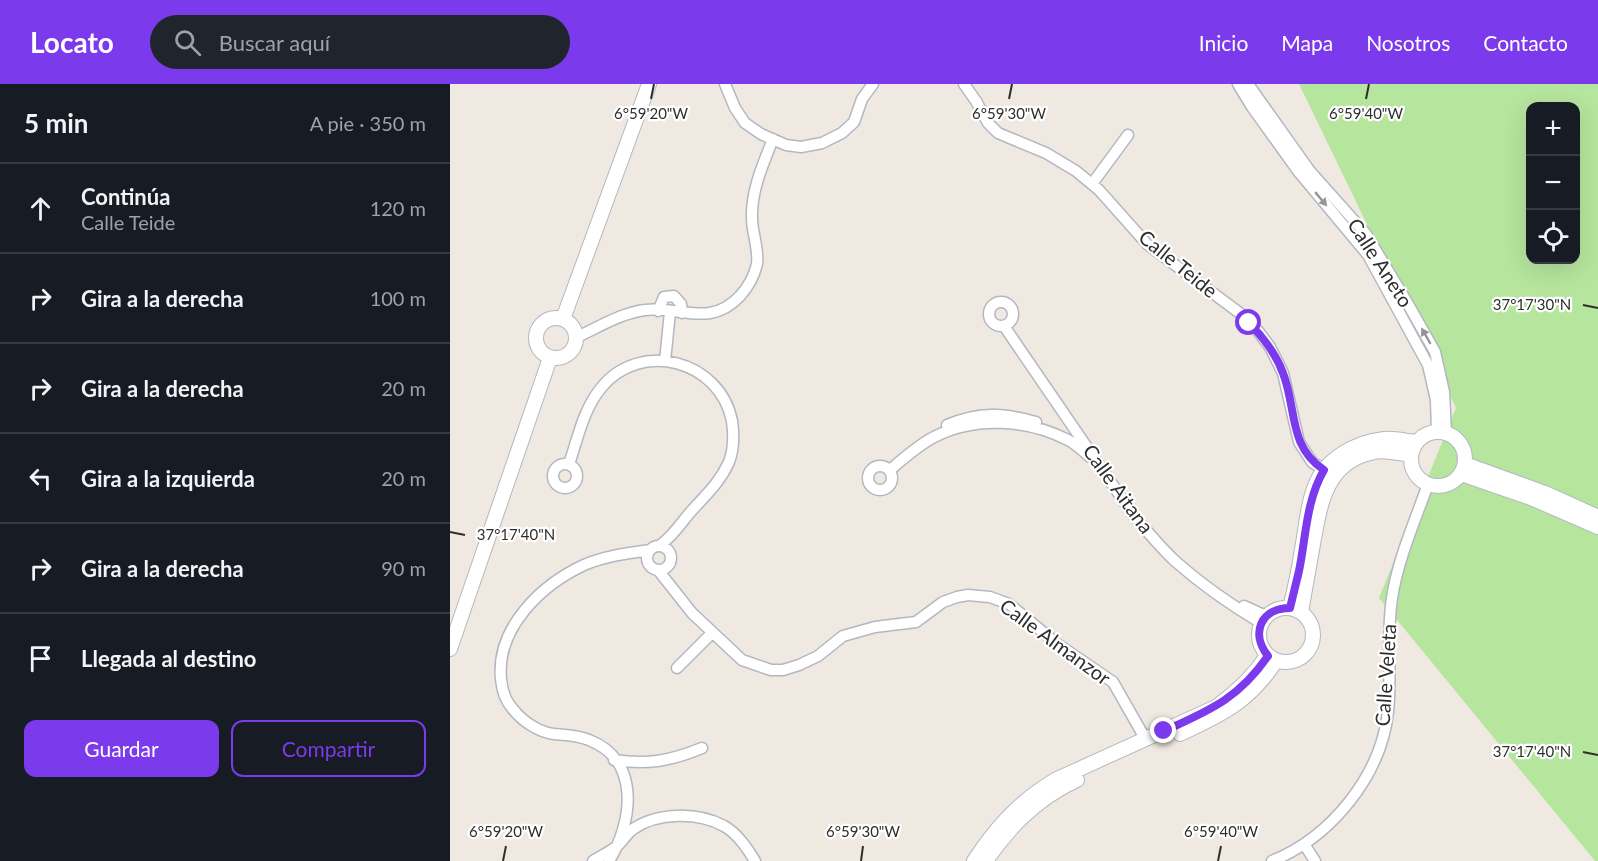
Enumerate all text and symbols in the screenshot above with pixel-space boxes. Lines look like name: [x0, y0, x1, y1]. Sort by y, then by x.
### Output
search box: [150, 15, 570, 69]
text: Locato: [30, 25, 114, 59]
icon: search: [171, 26, 204, 59]
text: Buscar aquí: [219, 29, 330, 56]
text: Inicio: [1199, 30, 1248, 55]
text: Mapa: [1281, 30, 1333, 55]
text: Nosotros: [1366, 30, 1450, 55]
text: Contacto: [1483, 30, 1568, 55]
map controls: [1526, 102, 1580, 264]
button: +: [1526, 102, 1580, 156]
text: 6°59'20"W: [614, 104, 688, 122]
text: 6°59'30"W: [972, 104, 1046, 122]
text: 6°59'40"W: [1329, 104, 1403, 122]
text: 5 min: [24, 107, 88, 139]
text: A pie · 350 m: [310, 111, 426, 135]
button: −: [1526, 156, 1580, 210]
text: Continúa: [81, 183, 170, 210]
one-way arrow: [1315, 191, 1328, 207]
icon: ahead: [24, 192, 57, 225]
text: 120 m: [370, 196, 426, 220]
text: Calle Teide: [81, 210, 175, 234]
button: locate: [1526, 210, 1580, 264]
street label: Calle Aneto: [1343, 213, 1419, 312]
street label: Calle Teide: [1134, 224, 1223, 302]
icon: right: [24, 282, 57, 315]
text: Gira a la derecha: [81, 285, 244, 312]
text: 100 m: [370, 286, 426, 310]
text: 37°17'30"N: [1493, 295, 1571, 313]
route start: [1235, 309, 1261, 335]
one-way arrow: [1421, 327, 1431, 344]
icon: right: [24, 372, 57, 405]
text: Gira a la derecha: [81, 375, 244, 402]
text: 20 m: [381, 376, 426, 400]
street label: Calle Aitana: [1078, 439, 1159, 538]
icon: left: [24, 462, 57, 495]
text: Gira a la izquierda: [81, 465, 255, 492]
text: 20 m: [381, 466, 426, 490]
text: 37°17'40"N: [477, 525, 555, 543]
icon: right: [24, 552, 57, 585]
text: Gira a la derecha: [81, 555, 244, 582]
text: 90 m: [381, 556, 426, 580]
street label: Calle Almanzor: [996, 593, 1116, 690]
street label: Calle Veleta: [1369, 623, 1401, 727]
icon: arrive: [24, 642, 57, 675]
text: Llegada al destino: [81, 645, 257, 672]
route end: [1150, 717, 1176, 743]
button: Guardar: [24, 720, 219, 777]
button: Compartir: [231, 720, 426, 777]
text: 37°17'40"N: [1493, 742, 1571, 760]
text: 6°59'20"W: [469, 822, 543, 840]
text: 6°59'30"W: [826, 822, 900, 840]
text: 6°59'40"W: [1184, 822, 1258, 840]

